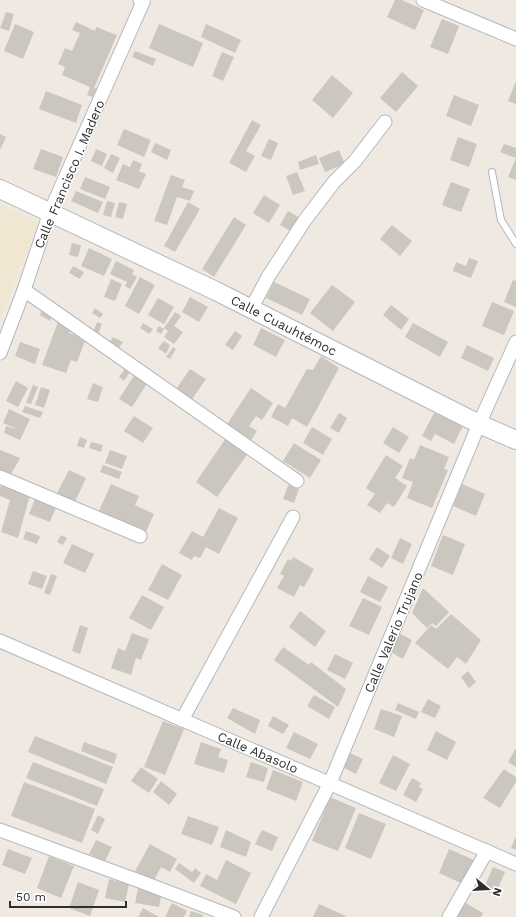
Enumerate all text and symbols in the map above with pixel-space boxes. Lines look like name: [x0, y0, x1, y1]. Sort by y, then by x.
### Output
street label: Calle Francisco I. Madero: [31, 98, 108, 251]
street label: Calle Cuauhtémoc: [228, 292, 339, 359]
street label: Calle Valerio Trujano: [361, 569, 426, 695]
street label: Calle Abasolo: [215, 729, 301, 776]
north arrow: [468, 869, 508, 909]
scale bar: [10, 883, 126, 909]
text: N: [490, 886, 504, 898]
text: 50 m: [16, 890, 46, 904]

